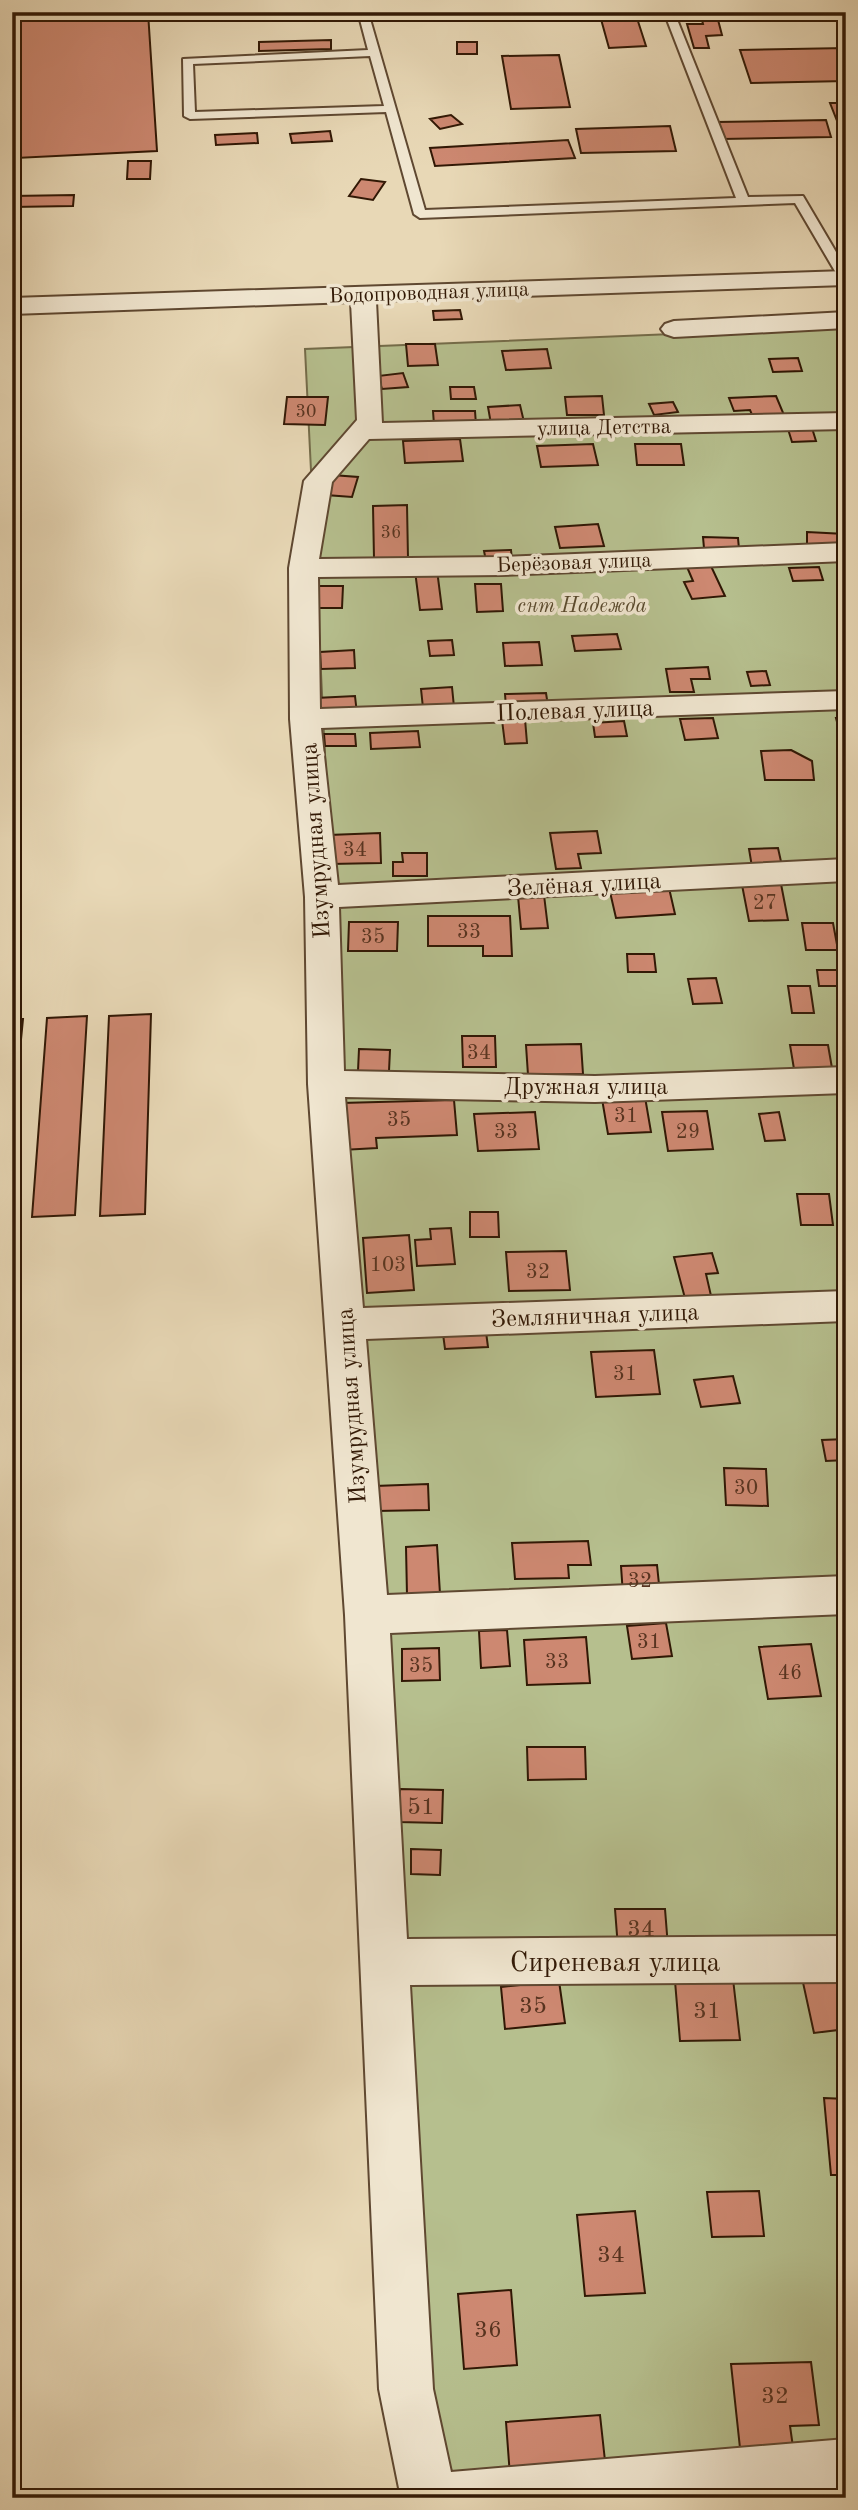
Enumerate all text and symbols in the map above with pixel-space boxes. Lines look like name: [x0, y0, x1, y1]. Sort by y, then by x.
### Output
street label: Водопроводная улица: [329, 280, 530, 307]
house number: 30: [296, 403, 316, 421]
street label: улица Детства: [537, 417, 671, 440]
house number: 36: [381, 524, 401, 542]
street label: Берёзовая улица: [496, 550, 652, 577]
park label: снт Надежда: [517, 596, 647, 617]
street label: Полевая улица: [496, 697, 655, 727]
street label: Изумрудная улица: [298, 742, 336, 940]
house number: 34: [343, 840, 367, 861]
street label: Зелёная улица: [506, 870, 662, 902]
house number: 27: [753, 893, 777, 914]
house number: 33: [457, 922, 481, 943]
house number: 35: [361, 927, 385, 948]
house number: 34: [467, 1043, 491, 1064]
street label: Дружная улица: [504, 1076, 668, 1100]
house number: 31: [614, 1106, 638, 1127]
house number: 35: [387, 1110, 411, 1131]
house number: 33: [494, 1122, 518, 1143]
house number: 29: [676, 1122, 700, 1143]
house number: 103: [370, 1255, 406, 1276]
house number: 32: [526, 1262, 550, 1283]
street label: Земляничная улица: [491, 1301, 700, 1333]
street label: Изумрудная улица: [334, 1307, 372, 1505]
house number: 31: [613, 1364, 637, 1385]
house number: 30: [734, 1478, 758, 1499]
house number: 32: [628, 1571, 652, 1592]
house number: 31: [637, 1632, 661, 1653]
house number: 33: [545, 1652, 569, 1673]
house number: 35: [409, 1656, 433, 1677]
house number: 46: [778, 1663, 802, 1684]
house number: 51: [407, 1796, 435, 1820]
house number: 34: [627, 1918, 655, 1942]
street label: Сиреневая улица: [510, 1950, 721, 1978]
house number: 35: [519, 1995, 547, 2019]
house number: 31: [693, 2000, 721, 2024]
house number: 34: [597, 2244, 625, 2268]
house number: 36: [474, 2319, 502, 2343]
house number: 32: [761, 2385, 789, 2409]

